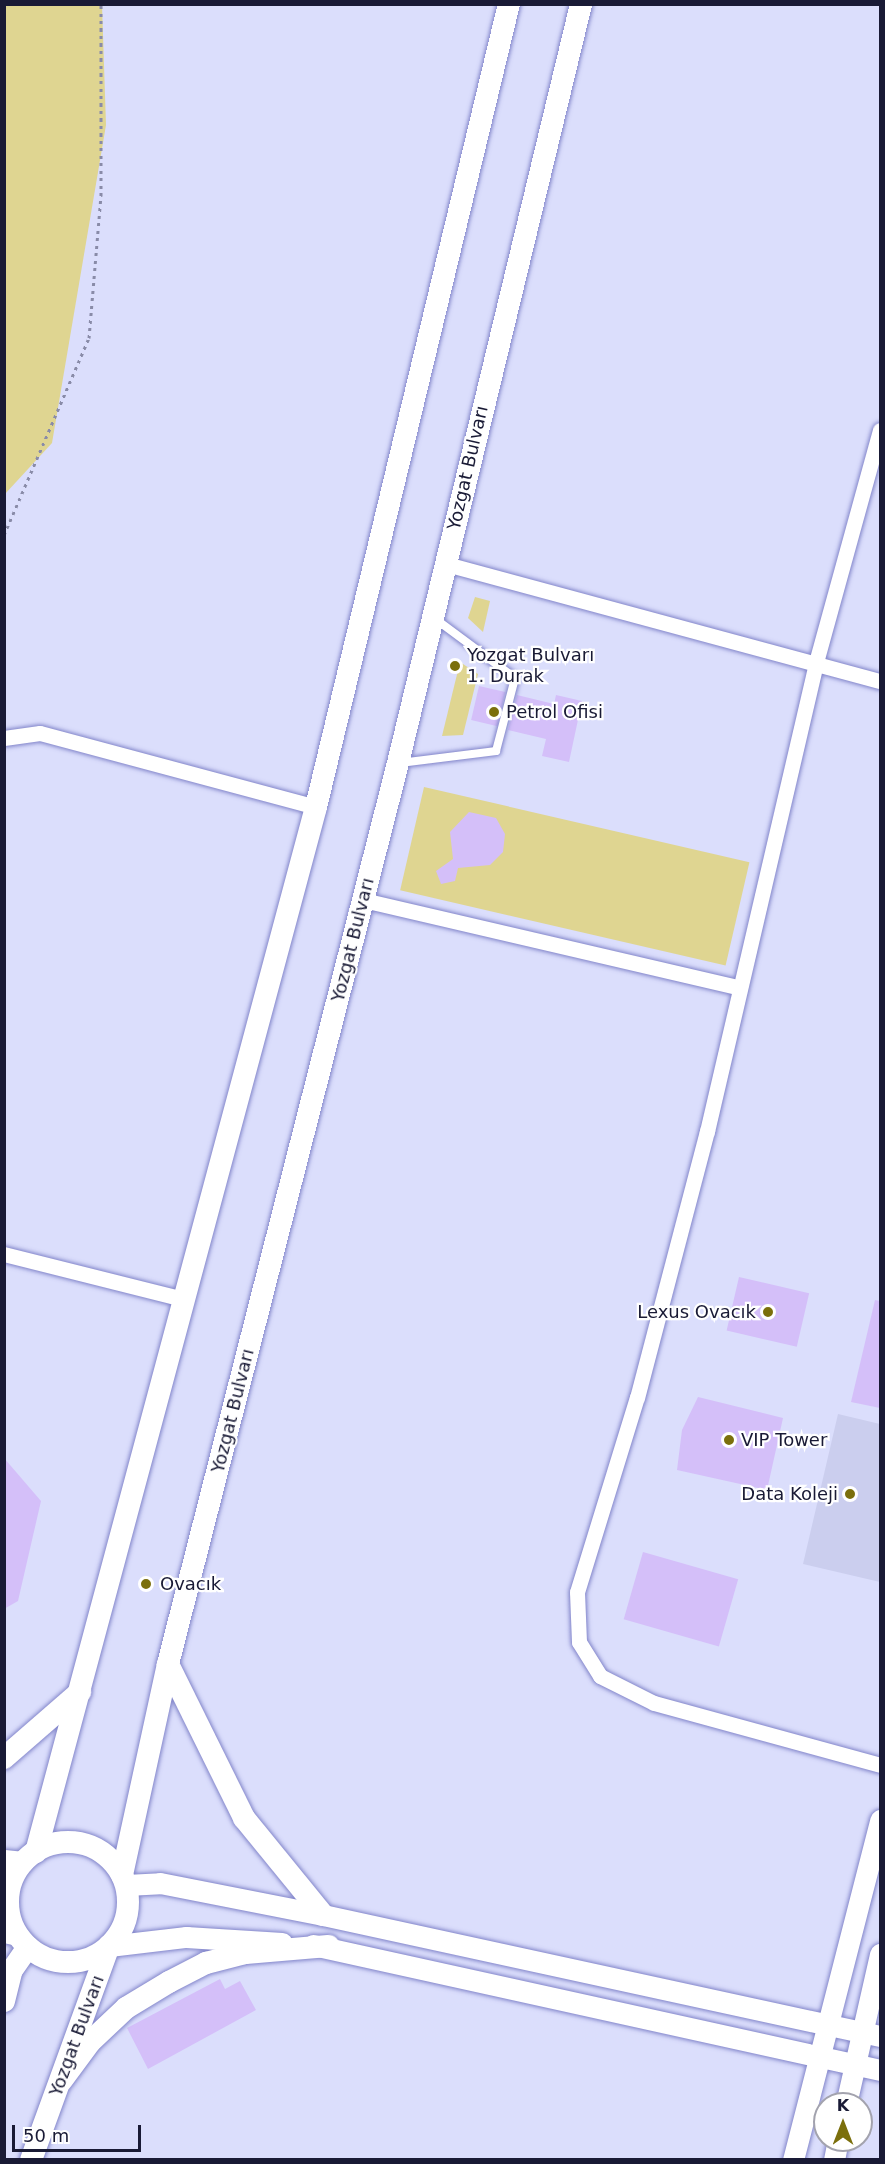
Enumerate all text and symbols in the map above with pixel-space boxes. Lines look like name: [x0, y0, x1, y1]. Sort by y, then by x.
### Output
street label: Yozgat Bulvarı: [443, 404, 493, 532]
place label: Yozgat Bulvarı 1. Durak: [467, 645, 594, 688]
marker: Yozgat Bulvarı 1. Durak: [448, 659, 462, 673]
place label: Petrol Ofisi: [506, 701, 603, 723]
marker: Petrol Ofisi: [487, 705, 501, 719]
street label: Yozgat Bulvarı: [327, 876, 379, 1004]
place label: Lexus Ovacık: [637, 1301, 756, 1323]
marker: Lexus Ovacık: [761, 1305, 775, 1319]
street label: Yozgat Bulvarı: [207, 1347, 259, 1475]
place label: VIP Tower: [741, 1429, 827, 1451]
marker: VIP Tower: [722, 1433, 736, 1447]
place label: Data Koleji: [741, 1483, 838, 1505]
marker: Data Koleji: [843, 1487, 857, 1501]
place label: Ovacık: [160, 1573, 221, 1595]
marker: Ovacık: [137, 1575, 155, 1593]
street label: Yozgat Bulvarı: [45, 1973, 109, 2099]
north arrow: [813, 2092, 873, 2152]
text: K: [837, 2096, 849, 2115]
scale bar: [15, 2113, 144, 2151]
text: 50 m: [23, 2125, 69, 2146]

